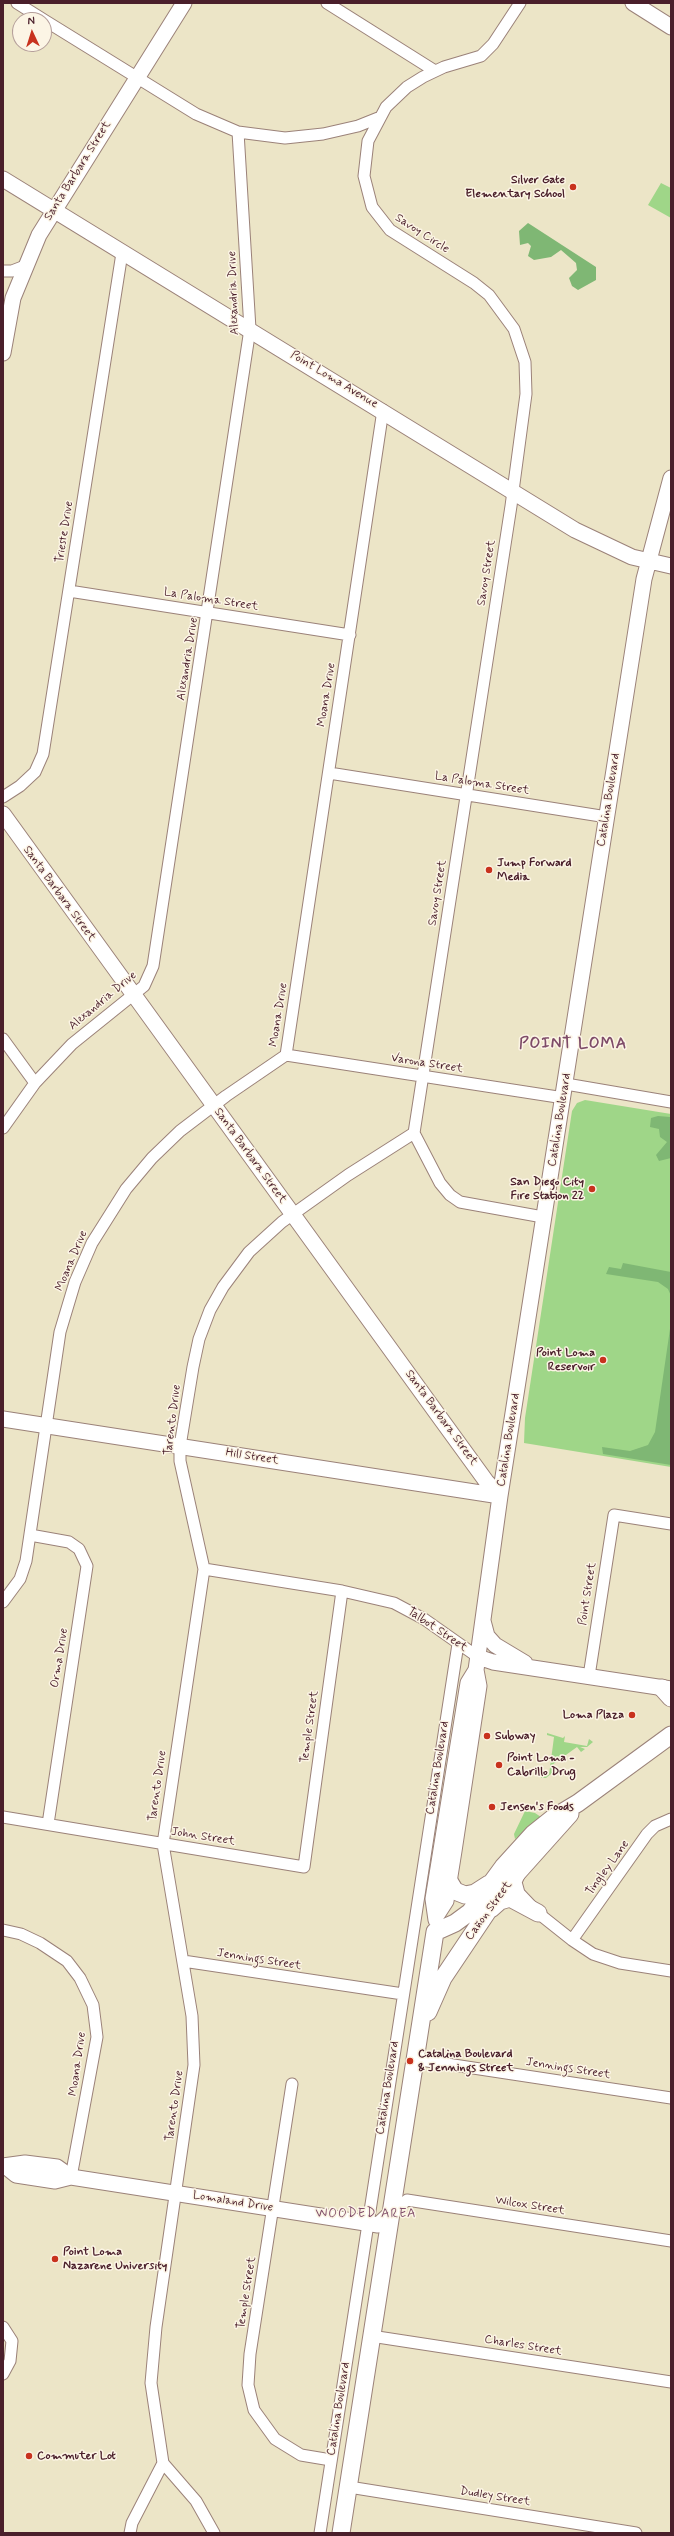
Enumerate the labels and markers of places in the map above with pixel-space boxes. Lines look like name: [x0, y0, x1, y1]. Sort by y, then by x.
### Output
place label: Silver Gate Elementary School: [465, 173, 565, 201]
marker: Silver Gate Elementary School: [568, 182, 578, 192]
place label: Jump Forward Media: [497, 856, 572, 884]
marker: Jump Forward Media: [484, 865, 494, 875]
place label: San Diego City Fire Station 22: [510, 1175, 584, 1203]
marker: San Diego City Fire Station 22: [587, 1184, 597, 1194]
place label: Point Loma Reservoir: [536, 1346, 595, 1374]
marker: Point Loma Reservoir: [598, 1355, 608, 1365]
place label: Loma Plaza: [563, 1708, 624, 1722]
marker: Loma Plaza: [627, 1710, 637, 1720]
place label: Subway: [495, 1729, 535, 1743]
marker: Subway: [482, 1731, 492, 1741]
place label: Point Loma - Cabrillo Drug: [507, 1751, 576, 1779]
marker: Point Loma - Cabrillo Drug: [494, 1760, 504, 1770]
place label: Jensen's Foods: [500, 1800, 574, 1814]
marker: Jensen's Foods: [487, 1802, 497, 1812]
place label: Catalina Boulevard & Jennings Street: [418, 2047, 514, 2075]
marker: Catalina Boulevard & Jennings Street: [405, 2056, 415, 2066]
place label: Point Loma Nazarene University: [63, 2245, 167, 2273]
marker: Point Loma Nazarene University: [50, 2254, 60, 2264]
place label: Commuter Lot: [37, 2449, 116, 2463]
marker: Commuter Lot: [24, 2451, 34, 2461]

